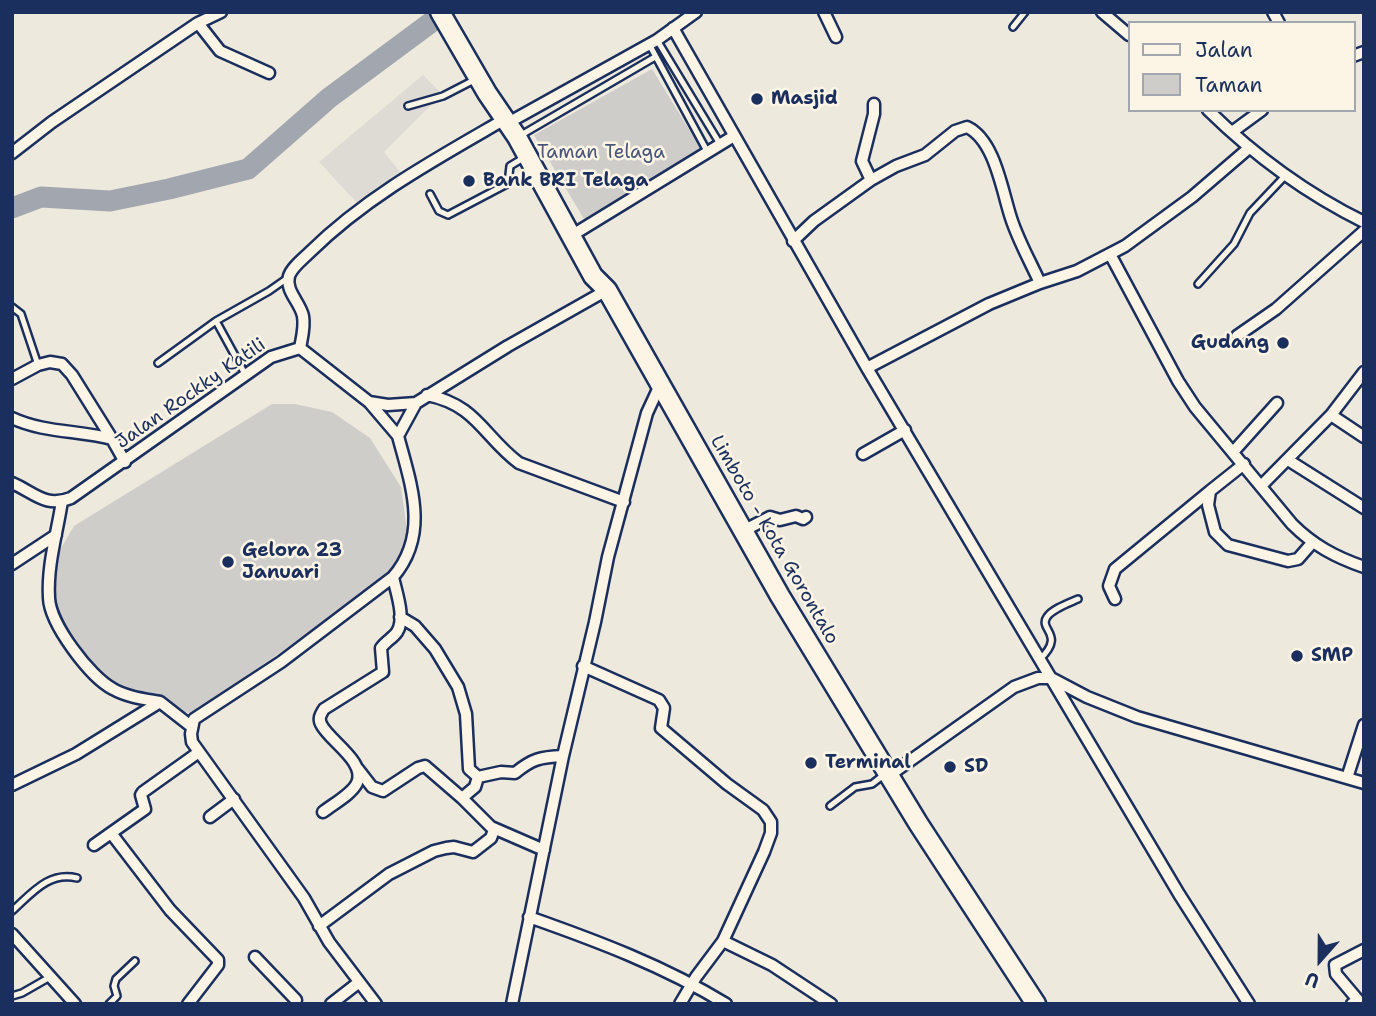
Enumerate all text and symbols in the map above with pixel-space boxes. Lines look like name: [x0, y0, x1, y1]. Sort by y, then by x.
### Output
legend: [1128, 21, 1355, 112]
text: Jalan: [1195, 36, 1253, 64]
text: Taman: [1195, 71, 1262, 99]
place label: Masjid: [771, 88, 838, 110]
marker: Masjid: [749, 91, 765, 107]
park label: Taman Telaga: [537, 142, 665, 164]
place label: Bank BRI Telaga: [483, 170, 648, 192]
marker: Bank BRI Telaga: [461, 173, 477, 189]
place label: Gudang: [1191, 332, 1269, 354]
street label: Jalan Rockky Katili: [112, 334, 270, 454]
marker: Gudang: [1275, 335, 1291, 351]
street label: Limboto - Kota Gorontalo: [705, 432, 843, 648]
place label: Gelora 23 Januari: [242, 540, 342, 584]
marker: Gelora 23 Januari: [220, 554, 236, 570]
place label: SMP: [1311, 645, 1353, 667]
marker: SMP: [1289, 648, 1305, 664]
place label: Terminal: [825, 752, 911, 774]
marker: Terminal: [803, 755, 819, 771]
place label: SD: [964, 756, 988, 778]
marker: SD: [942, 759, 958, 775]
north arrow: [1285, 925, 1355, 995]
text: U: [1302, 966, 1323, 994]

